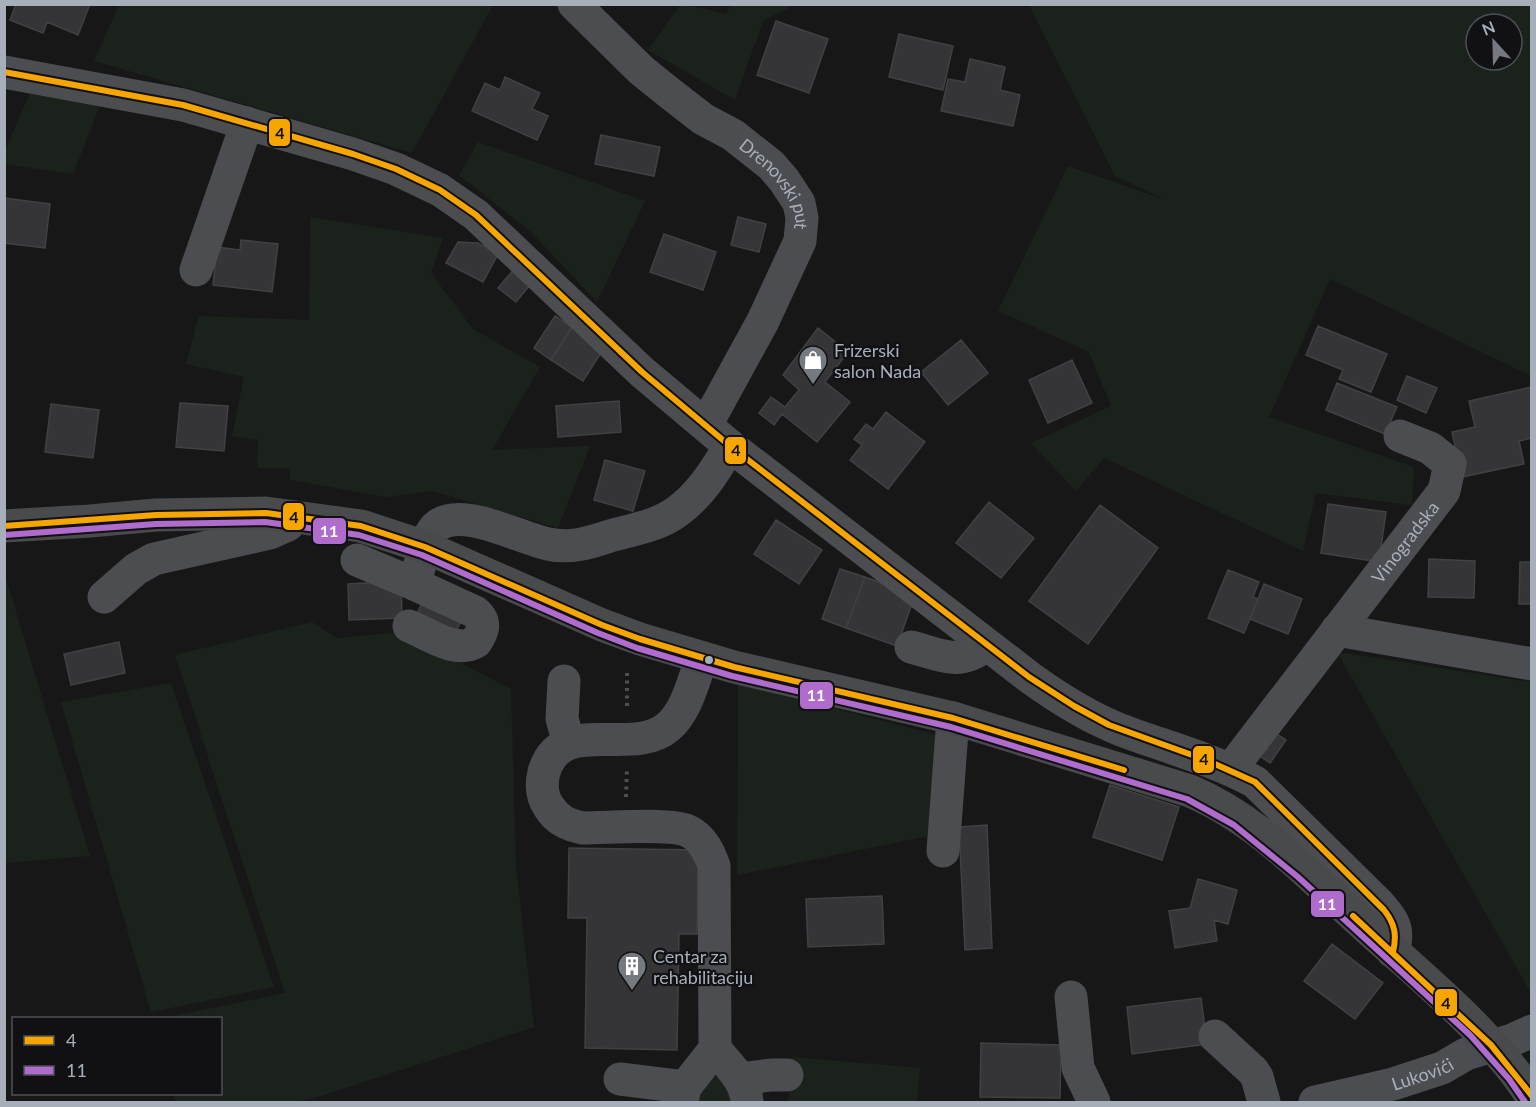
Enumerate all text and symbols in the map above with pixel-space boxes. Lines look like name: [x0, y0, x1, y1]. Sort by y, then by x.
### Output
north arrow: [1464, 12, 1524, 72]
text: N: [1479, 17, 1497, 39]
line badge: 4: [268, 118, 291, 147]
text: 4: [275, 123, 285, 142]
street label: Drenovski put: [735, 133, 814, 231]
place label: Frizerski salon Nada: [834, 339, 921, 382]
shop icon: Frizerski salon Nada: [797, 344, 829, 386]
line badge: 4: [724, 436, 747, 465]
text: 4: [731, 440, 741, 459]
street label: Vinogradska: [1367, 497, 1443, 587]
line badge: 4: [282, 502, 305, 531]
text: 4: [289, 507, 299, 526]
line badge: 11: [312, 517, 347, 545]
text: 11: [320, 521, 338, 540]
unlabelled marker: [703, 654, 715, 666]
line badge: 11: [799, 681, 834, 710]
text: 11: [807, 685, 825, 704]
line badge: 4: [1192, 745, 1215, 774]
text: 4: [1199, 749, 1209, 768]
line badge: 11: [1310, 890, 1345, 918]
text: 11: [1318, 894, 1336, 913]
place label: Centar za rehabilitaciju: [653, 945, 753, 988]
building icon: Centar za rehabilitaciju: [616, 950, 648, 992]
line badge: 4: [1434, 988, 1458, 1017]
text: 4: [1441, 993, 1451, 1012]
legend: [12, 1017, 222, 1095]
text: 4: [66, 1029, 76, 1051]
street label: Lukovići: [1389, 1053, 1457, 1095]
text: 11: [66, 1059, 87, 1081]

